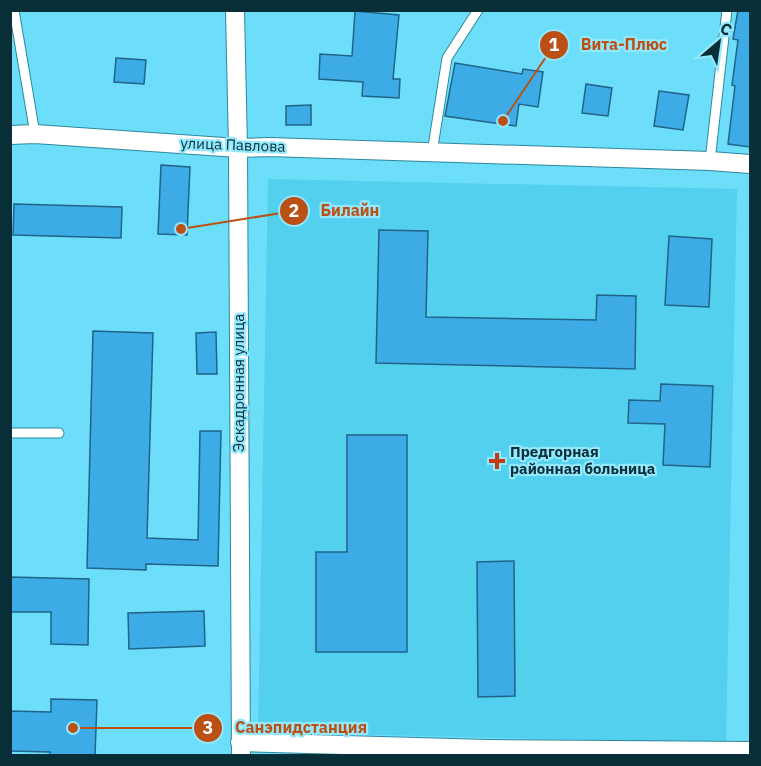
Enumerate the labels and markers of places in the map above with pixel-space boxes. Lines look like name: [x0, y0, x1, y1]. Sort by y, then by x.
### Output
callout: Вита-Плюс: [539, 28, 679, 62]
callout: Билайн: [279, 194, 391, 228]
place label: Предгорная районная больница: [510, 442, 656, 478]
marker: Предгорная районная больница: [488, 452, 506, 470]
callout: Санэпидстанция: [193, 711, 379, 745]

